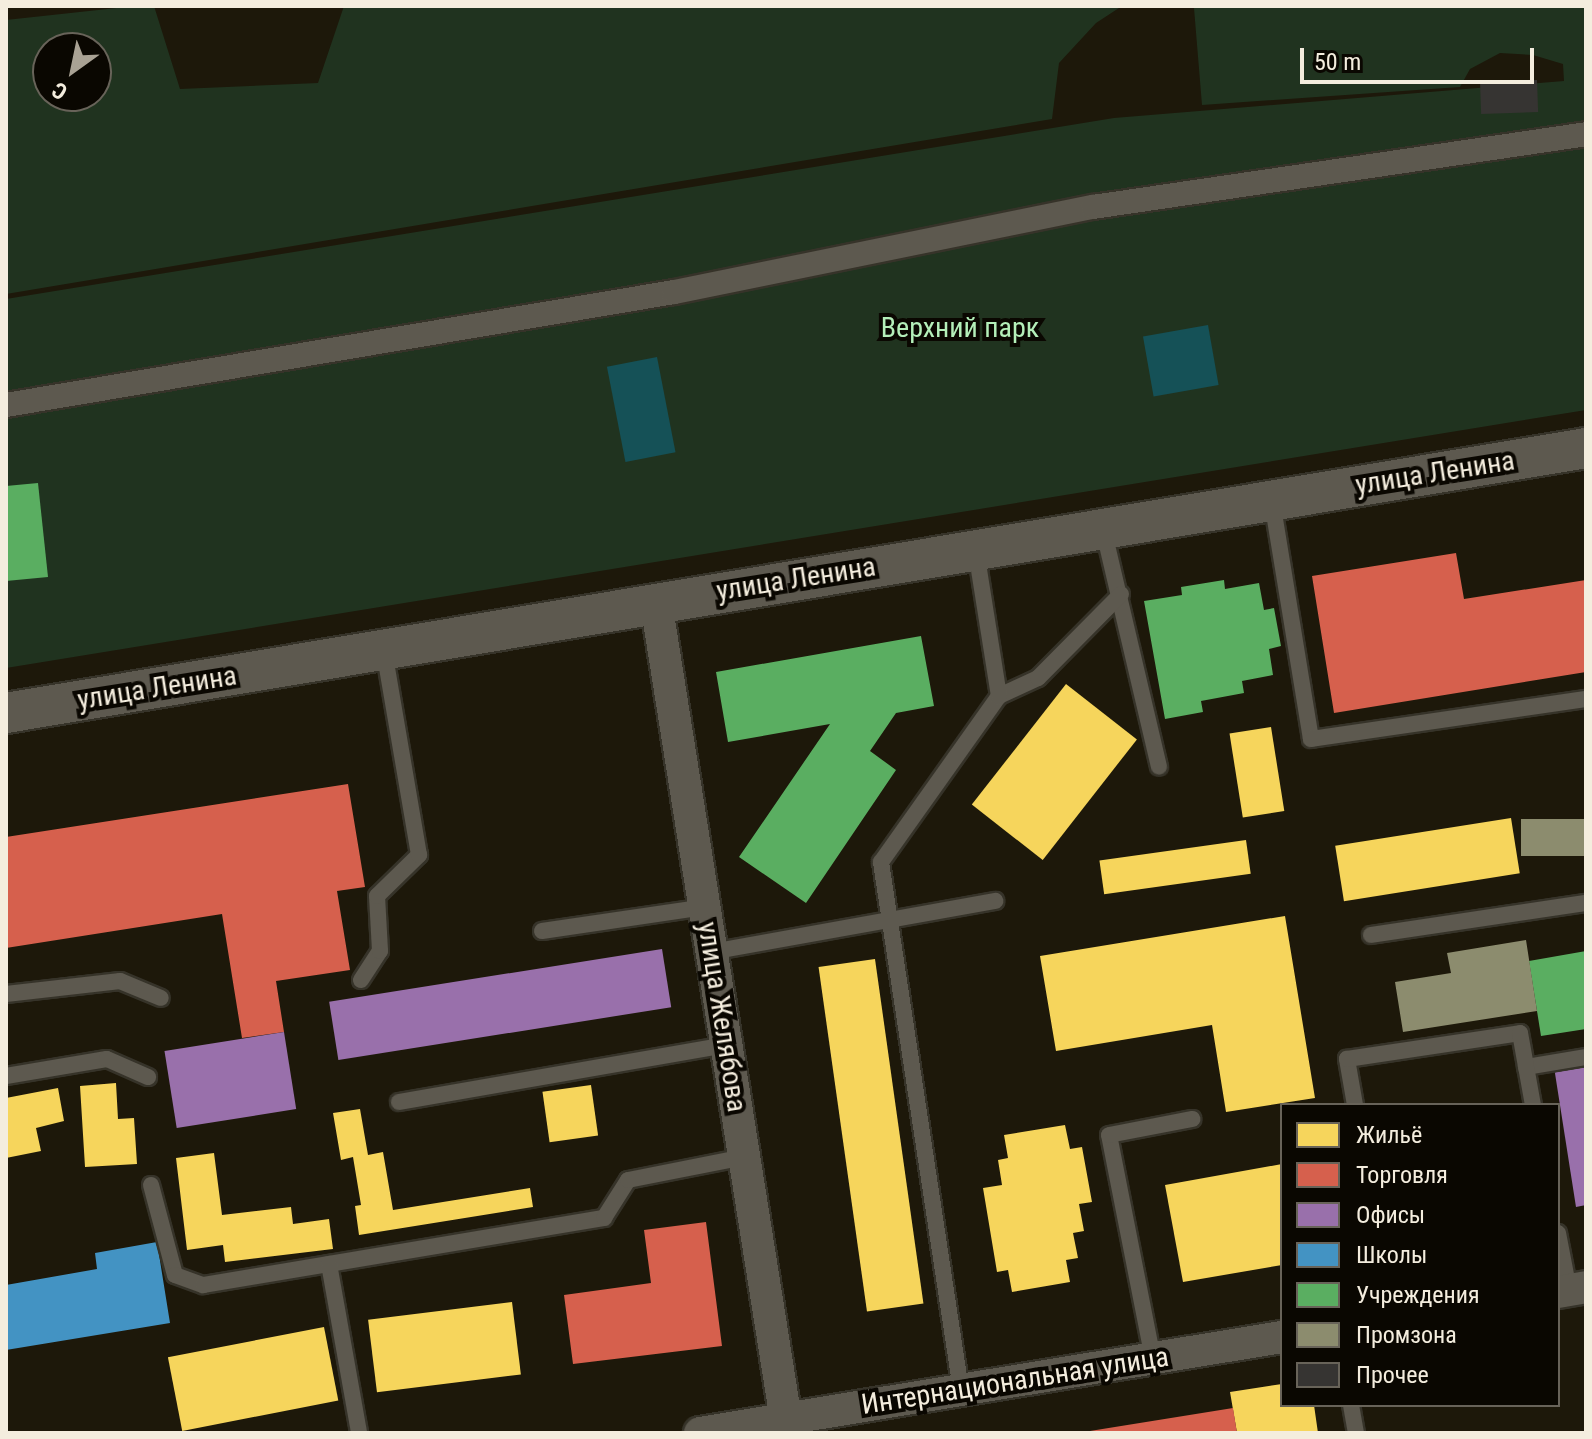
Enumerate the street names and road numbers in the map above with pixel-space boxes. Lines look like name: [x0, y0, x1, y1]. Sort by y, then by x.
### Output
street label: улица Ленина: [1353, 444, 1517, 502]
street label: улица Ленина: [714, 550, 878, 608]
street label: улица Ленина: [75, 659, 239, 717]
street label: улица Желябова: [690, 920, 754, 1114]
street label: Интернациональная улица: [859, 1340, 1171, 1422]

